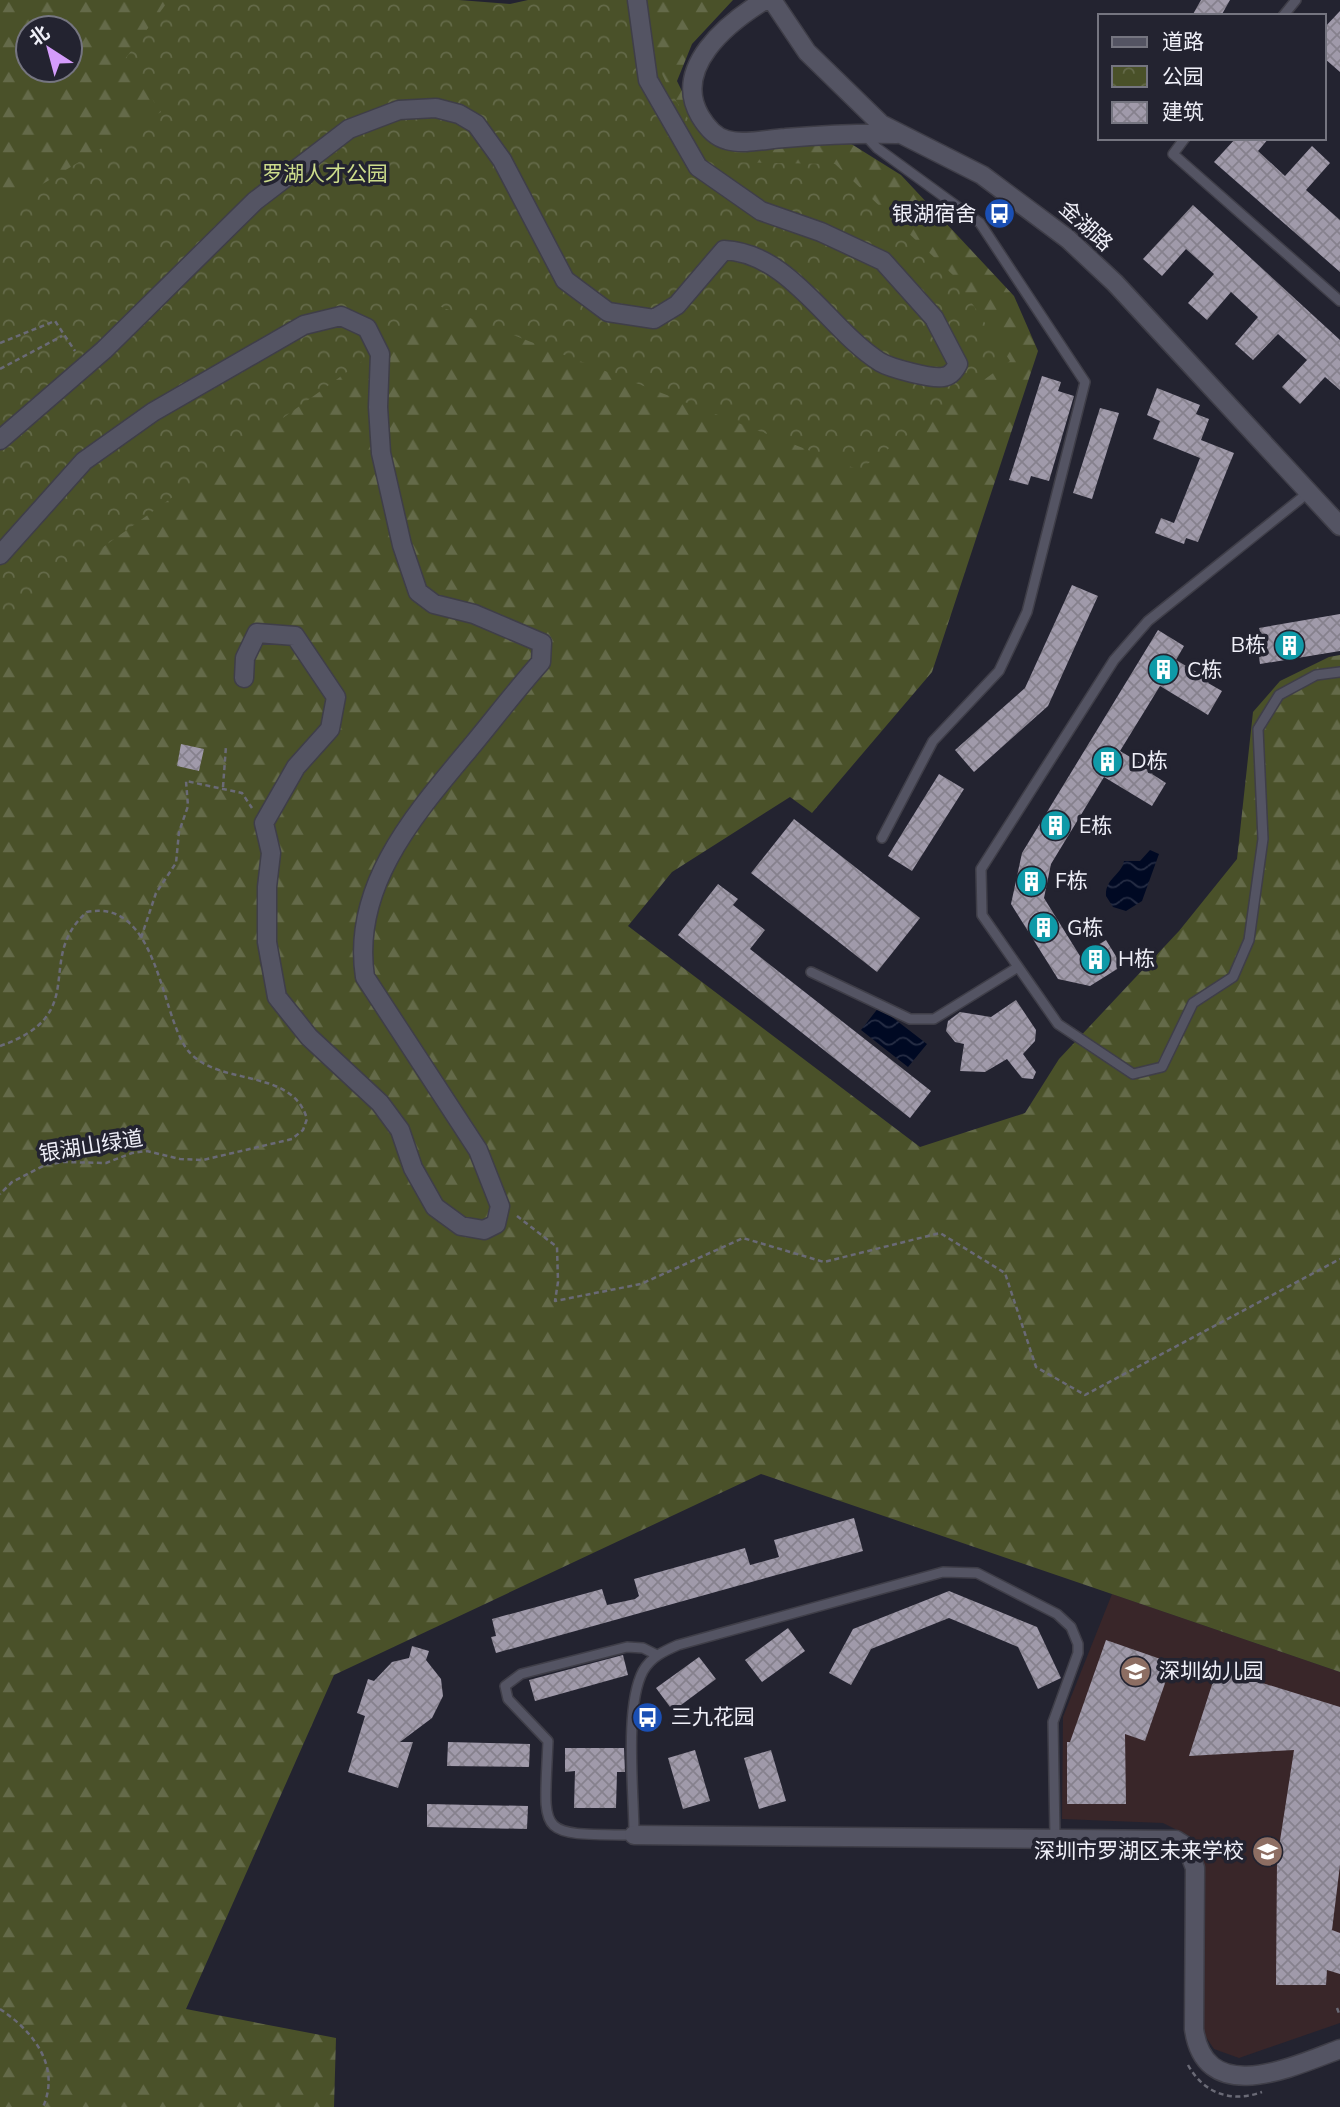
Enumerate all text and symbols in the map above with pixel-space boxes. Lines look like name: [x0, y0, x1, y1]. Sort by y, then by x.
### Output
north arrow: [14, 14, 84, 84]
legend: [1098, 14, 1326, 140]
text: 北: [24, 20, 54, 51]
text: 道路: [1162, 28, 1204, 54]
text: 公园: [1162, 63, 1204, 89]
text: 建筑: [1162, 98, 1204, 124]
park label: 罗湖人才公园: [262, 160, 388, 186]
street label: 金湖路: [1055, 195, 1119, 256]
bus stop icon: 银湖宿舍: [982, 197, 1016, 231]
place label: 银湖宿舍: [892, 200, 976, 226]
building icon: B栋: [1272, 628, 1306, 662]
place label: B栋: [1231, 631, 1266, 657]
building icon: C栋: [1147, 653, 1181, 687]
place label: C栋: [1187, 656, 1222, 682]
building icon: D栋: [1091, 744, 1125, 778]
place label: D栋: [1131, 747, 1168, 773]
building icon: E栋: [1039, 809, 1073, 843]
place label: E栋: [1079, 812, 1112, 838]
building icon: F栋: [1015, 864, 1049, 898]
place label: F栋: [1055, 867, 1088, 893]
building icon: G栋: [1027, 911, 1061, 945]
place label: G栋: [1067, 914, 1103, 940]
building icon: H栋: [1078, 942, 1112, 976]
place label: H栋: [1118, 945, 1155, 971]
street label: 银湖山绿道: [37, 1124, 145, 1166]
school or university icon: 深圳幼儿园: [1119, 1654, 1153, 1688]
place label: 深圳幼儿园: [1159, 1657, 1264, 1683]
bus stop icon: 三九花园: [631, 1700, 665, 1734]
place label: 三九花园: [671, 1703, 755, 1729]
school or university icon: 深圳市罗湖区未来学校: [1250, 1834, 1284, 1868]
place label: 深圳市罗湖区未来学校: [1034, 1837, 1244, 1863]

